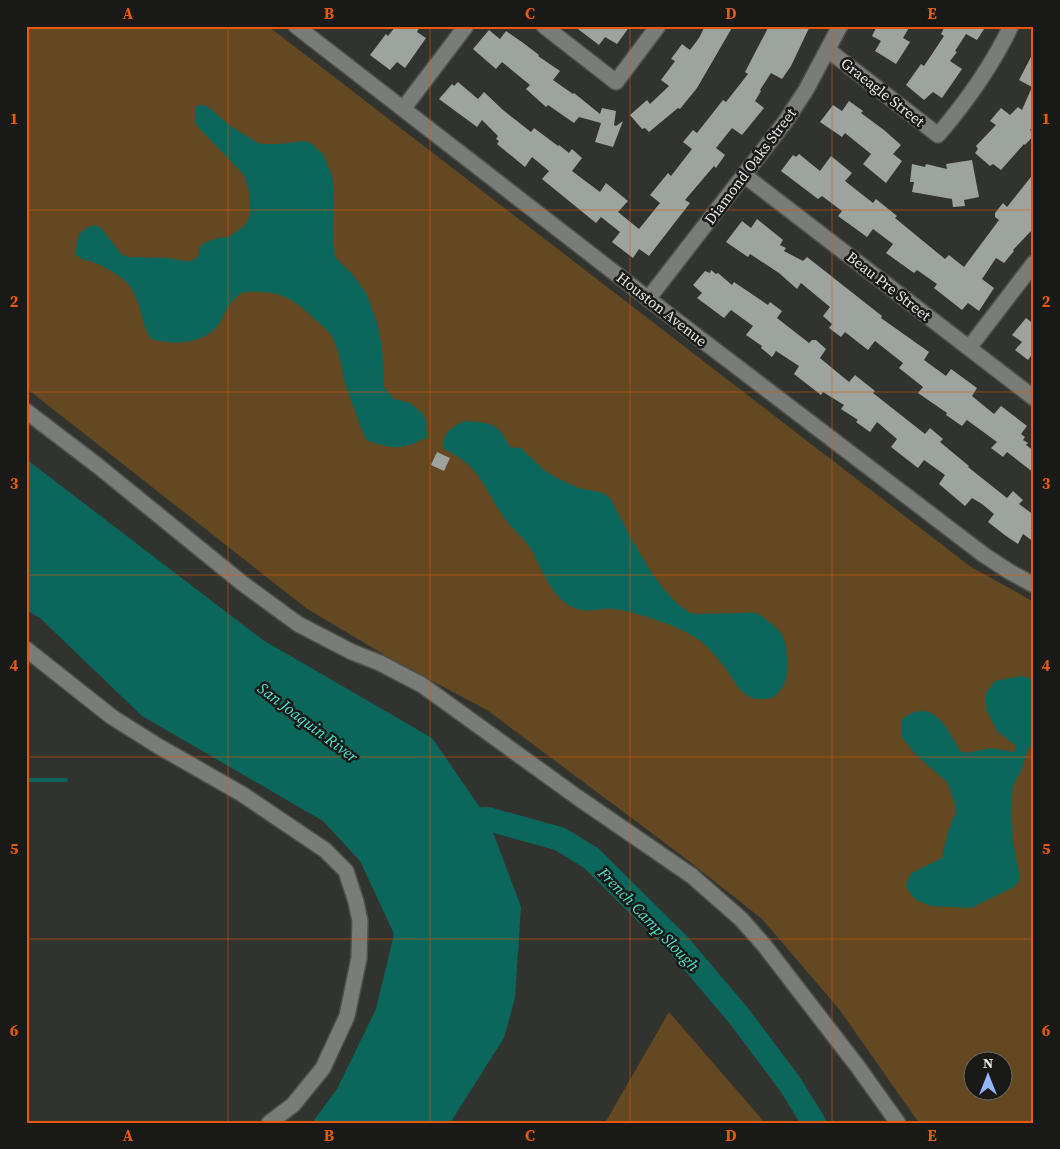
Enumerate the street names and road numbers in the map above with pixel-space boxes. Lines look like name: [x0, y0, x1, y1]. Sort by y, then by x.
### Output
street label: Graeagle Street: [837, 53, 929, 131]
street label: Diamond Oaks Street: [699, 103, 801, 228]
street label: Beau Pre Street: [842, 246, 936, 326]
street label: Houston Avenue: [612, 267, 712, 351]

